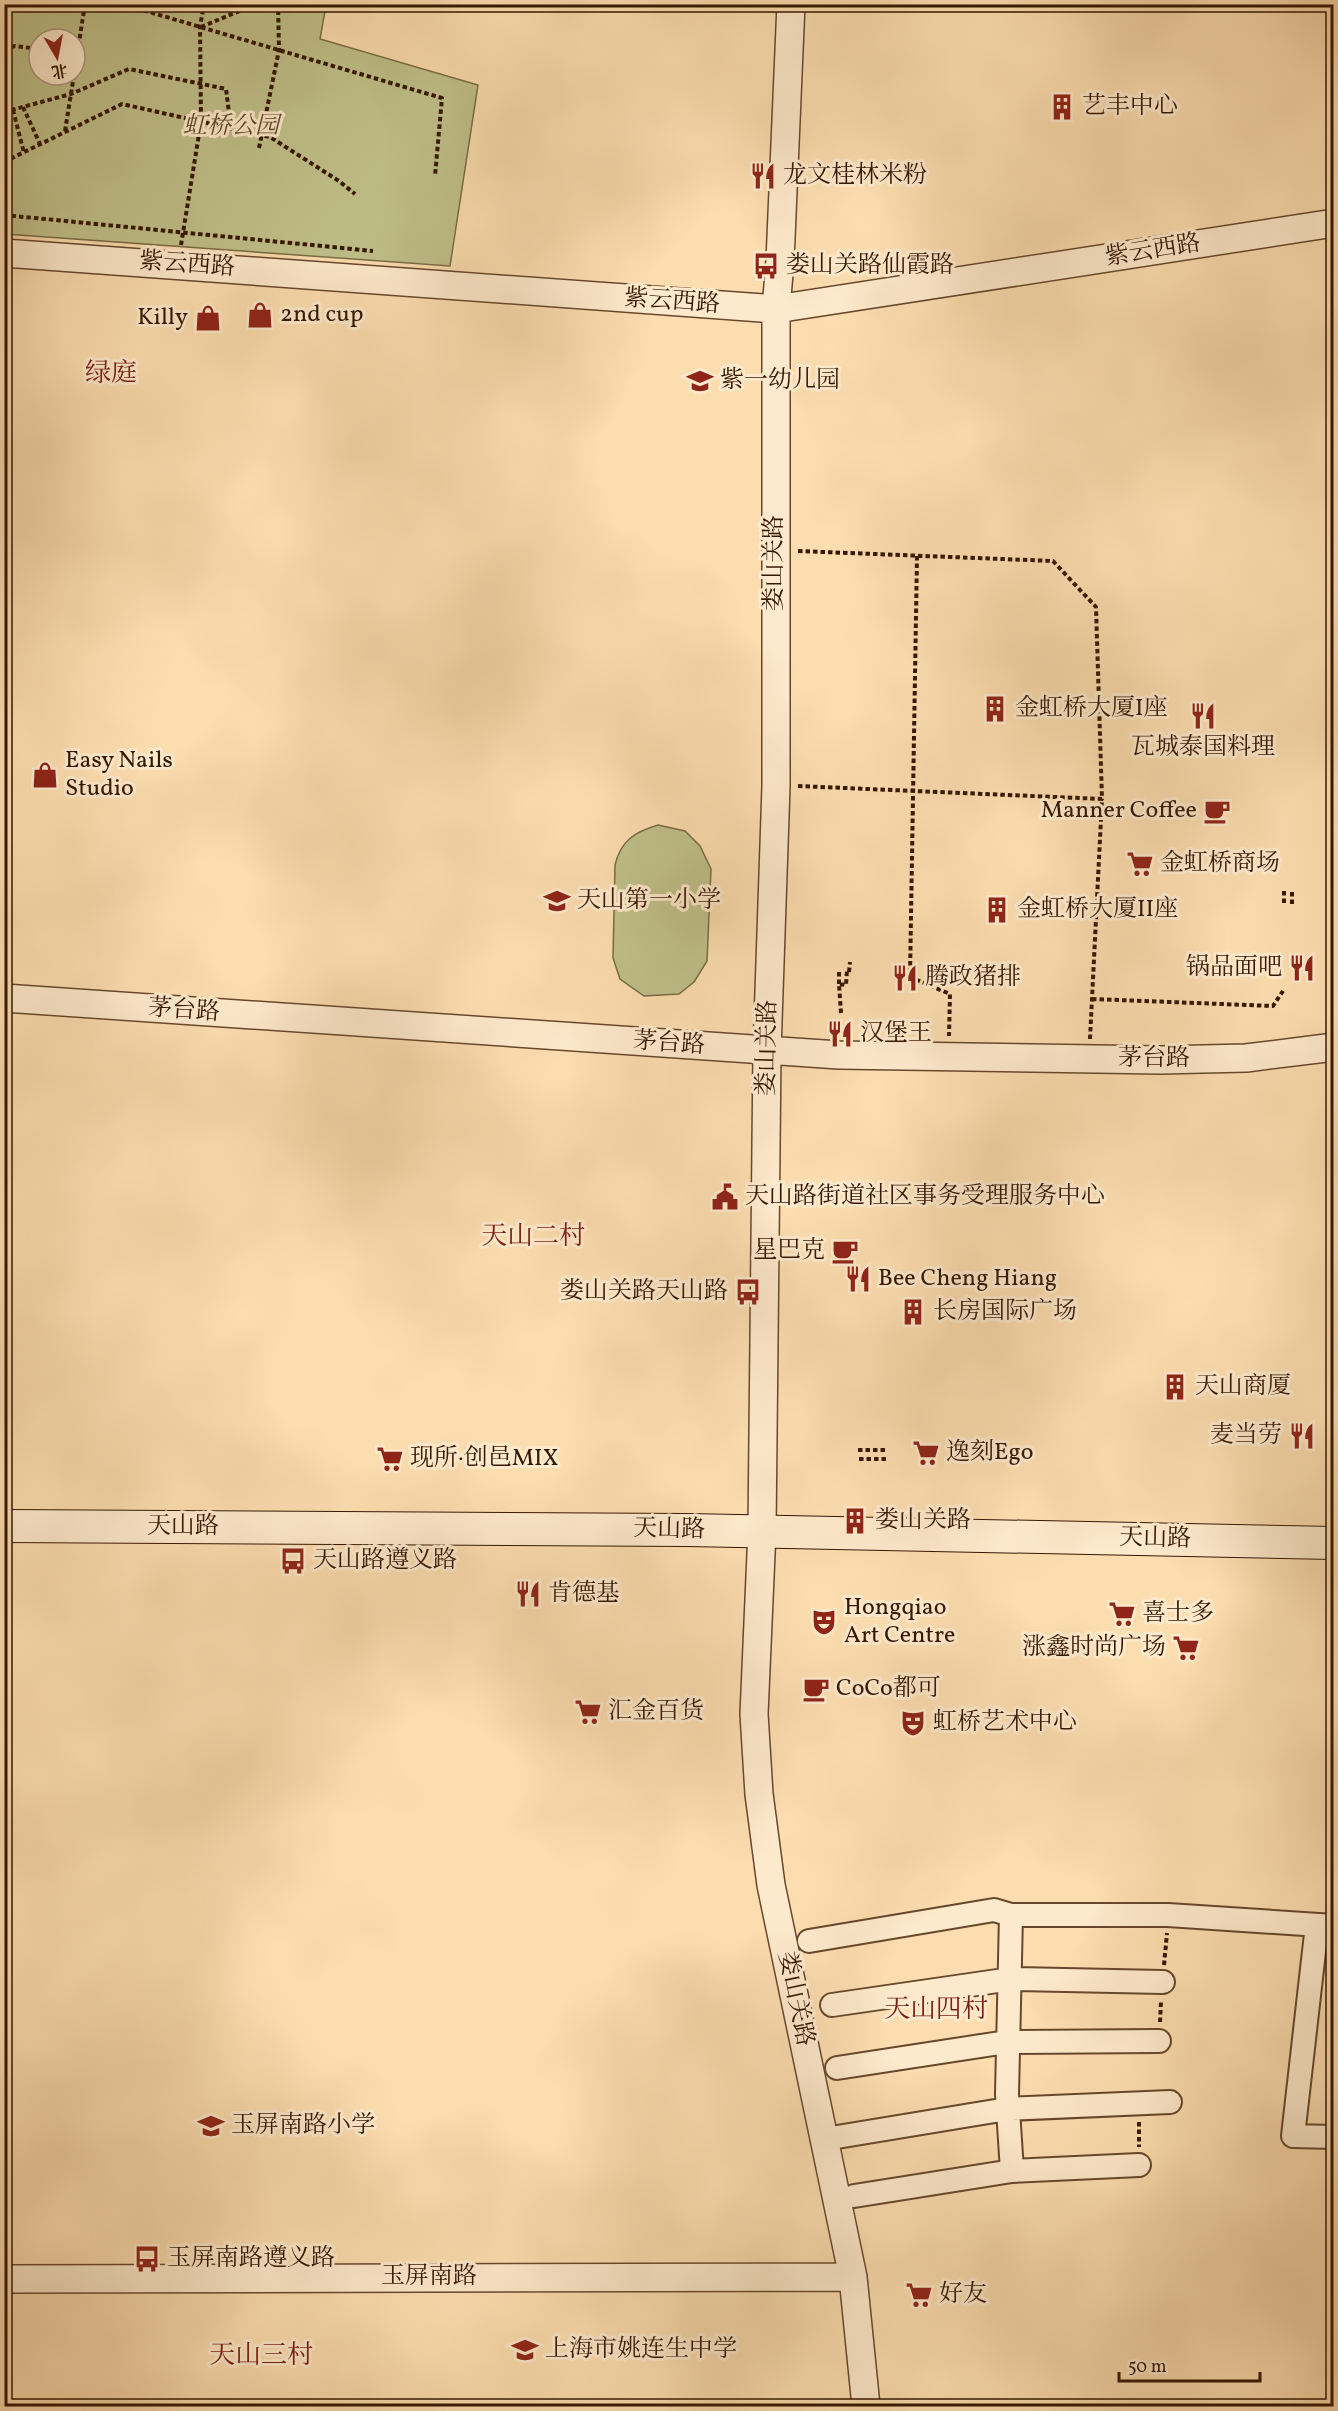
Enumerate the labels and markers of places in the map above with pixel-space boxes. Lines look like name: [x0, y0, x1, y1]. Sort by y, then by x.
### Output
place label: 艺丰中心: [1082, 90, 1178, 124]
building icon: 艺丰中心: [1047, 92, 1077, 122]
place label: 龙文桂林米粉: [783, 159, 927, 193]
restaurant icon: 龙文桂林米粉: [748, 161, 778, 191]
place label: 娄山关路仙霞路: [786, 249, 954, 283]
bus stop icon: 娄山关路仙霞路: [751, 251, 781, 281]
place label: 2nd cup: [280, 298, 364, 332]
shop icon: 2nd cup: [245, 300, 275, 330]
place label: Killy: [137, 301, 188, 335]
shop icon: Killy: [193, 303, 223, 333]
place label: 紫一幼儿园: [720, 364, 840, 398]
school or university icon: 紫一幼儿园: [685, 366, 715, 396]
place label: 金虹桥大厦I座: [1015, 692, 1168, 726]
building icon: 金虹桥大厦I座: [980, 694, 1010, 724]
restaurant icon: 瓦城泰国料理: [1188, 701, 1218, 731]
place label: 瓦城泰国料理: [1131, 731, 1275, 765]
place label: Easy Nails Studio: [65, 744, 173, 806]
shop icon: Easy Nails Studio: [30, 760, 60, 790]
place label: Manner Coffee: [1041, 794, 1197, 828]
cafe icon: Manner Coffee: [1202, 796, 1232, 826]
place label: 金虹桥商场: [1160, 847, 1280, 881]
supermarket icon: 金虹桥商场: [1125, 849, 1155, 879]
place label: 天山第一小学: [577, 884, 721, 918]
school or university icon: 天山第一小学: [542, 886, 572, 916]
place label: 金虹桥大厦II座: [1017, 893, 1178, 927]
building icon: 金虹桥大厦II座: [982, 895, 1012, 925]
place label: 锅品面吧: [1186, 951, 1282, 985]
restaurant icon: 锅品面吧: [1287, 953, 1317, 983]
place label: 腾政猪排: [925, 961, 1021, 995]
restaurant icon: 腾政猪排: [890, 963, 920, 993]
place label: 汉堡王: [860, 1017, 932, 1051]
restaurant icon: 汉堡王: [825, 1019, 855, 1049]
place label: 天山路街道社区事务受理服务中心: [745, 1180, 1105, 1214]
public building icon: 天山路街道社区事务受理服务中心: [710, 1182, 740, 1212]
place label: 星巴克: [753, 1234, 825, 1268]
cafe icon: 星巴克: [830, 1236, 860, 1266]
place label: Bee Cheng Hiang: [878, 1262, 1057, 1296]
restaurant icon: Bee Cheng Hiang: [843, 1264, 873, 1294]
place label: 娄山关路天山路: [560, 1275, 728, 1309]
bus stop icon: 娄山关路天山路: [733, 1277, 763, 1307]
place label: 长房国际广场: [933, 1295, 1077, 1329]
building icon: 长房国际广场: [898, 1297, 928, 1327]
place label: 天山商厦: [1195, 1370, 1291, 1404]
building icon: 天山商厦: [1160, 1372, 1190, 1402]
place label: 麦当劳: [1210, 1419, 1282, 1453]
restaurant icon: 麦当劳: [1287, 1421, 1317, 1451]
place label: 逸刻Ego: [946, 1436, 1033, 1470]
supermarket icon: 逸刻Ego: [911, 1438, 941, 1468]
place label: 现所·创邑MIX: [410, 1442, 559, 1476]
supermarket icon: 现所·创邑MIX: [375, 1444, 405, 1474]
place label: 娄山关路: [875, 1504, 971, 1538]
building icon: 娄山关路: [840, 1506, 870, 1536]
place label: 天山路遵义路: [313, 1544, 457, 1578]
bus stop icon: 天山路遵义路: [278, 1546, 308, 1576]
place label: 肯德基: [548, 1577, 620, 1611]
restaurant icon: 肯德基: [513, 1579, 543, 1609]
place label: Hongqiao Art Centre: [844, 1591, 955, 1653]
place label: 喜士多: [1142, 1597, 1214, 1631]
supermarket icon: 喜士多: [1107, 1599, 1137, 1629]
theatre icon: Hongqiao Art Centre: [809, 1607, 839, 1637]
place label: 涨鑫时尚广场: [1022, 1631, 1166, 1665]
supermarket icon: 涨鑫时尚广场: [1171, 1633, 1201, 1663]
place label: CoCo都可: [836, 1672, 941, 1706]
cafe icon: CoCo都可: [801, 1674, 831, 1704]
place label: 汇金百货: [608, 1695, 704, 1729]
supermarket icon: 汇金百货: [573, 1697, 603, 1727]
place label: 虹桥艺术中心: [933, 1706, 1077, 1740]
theatre icon: 虹桥艺术中心: [898, 1708, 928, 1738]
place label: 玉屏南路小学: [231, 2109, 375, 2143]
school or university icon: 玉屏南路小学: [196, 2111, 226, 2141]
place label: 玉屏南路遵义路: [167, 2242, 335, 2276]
bus stop icon: 玉屏南路遵义路: [132, 2244, 162, 2274]
place label: 好友: [939, 2278, 987, 2312]
supermarket icon: 好友: [904, 2280, 934, 2310]
place label: 上海市姚连生中学: [545, 2333, 737, 2367]
school or university icon: 上海市姚连生中学: [510, 2335, 540, 2365]

